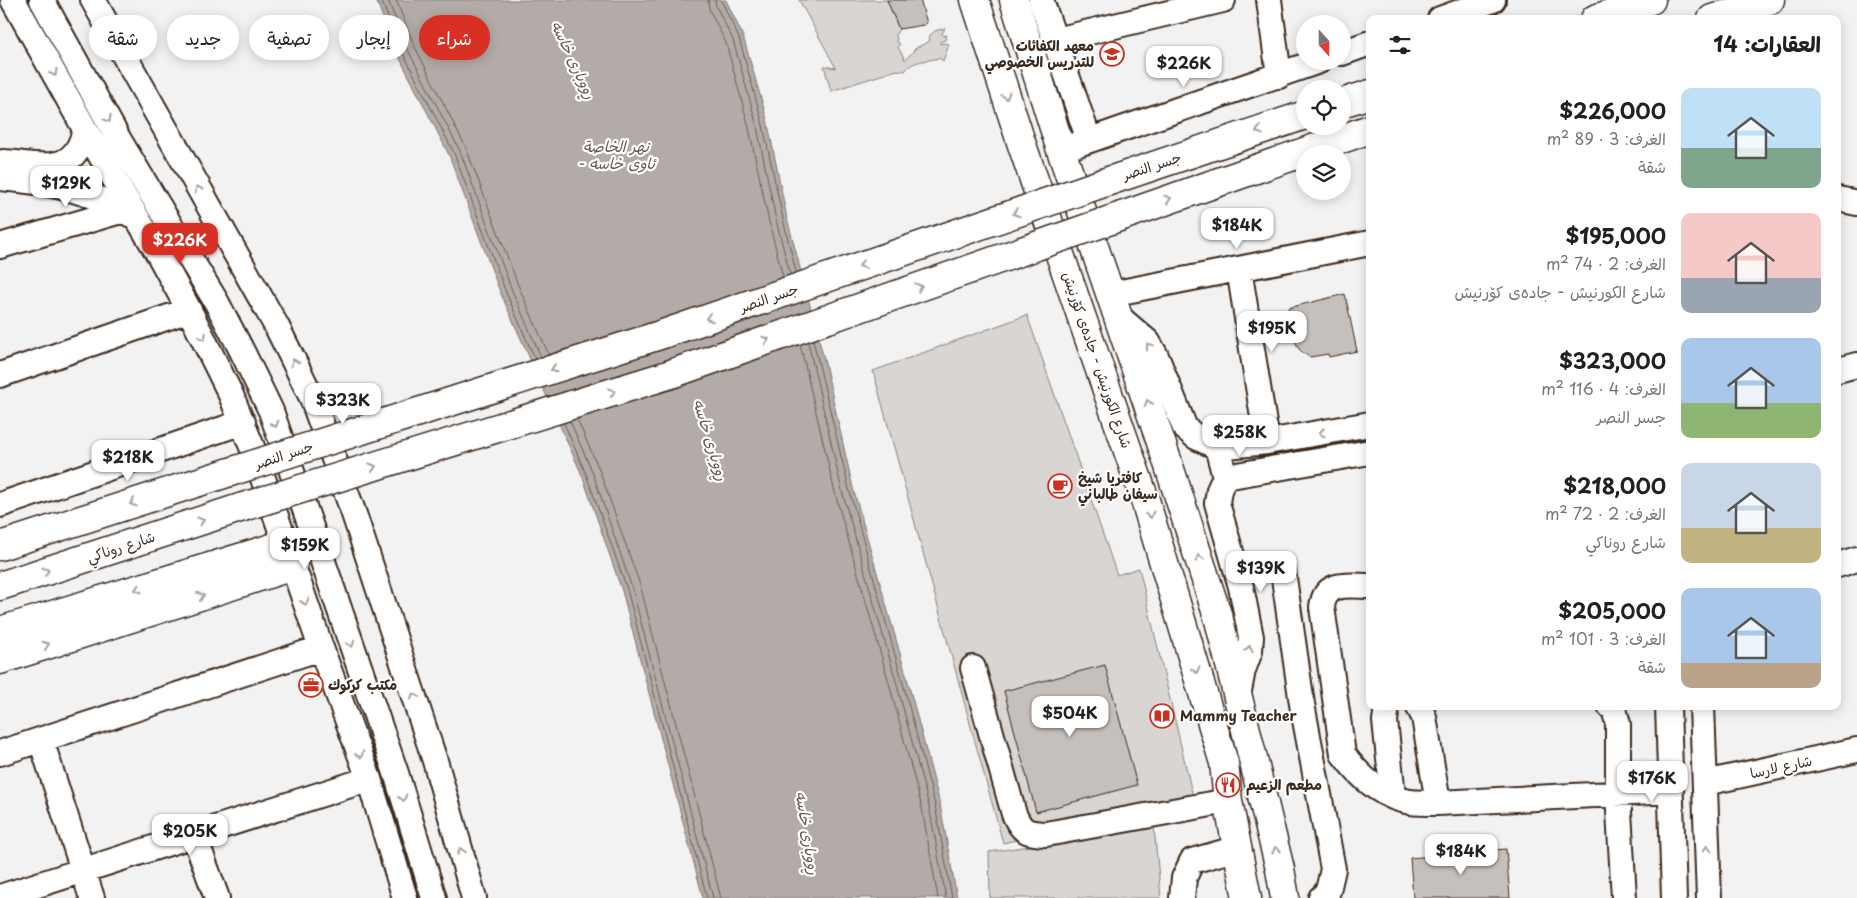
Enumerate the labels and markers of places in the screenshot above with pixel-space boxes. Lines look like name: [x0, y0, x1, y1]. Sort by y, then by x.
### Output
place label: معهد الكفائات للتدريس الخصوصي: [985, 35, 1094, 75]
school or university icon: معهد الكفائات للتدريس الخصوصي: [1099, 41, 1125, 67]
pin: $226K: [1149, 46, 1219, 88]
pin: $129K: [31, 166, 101, 208]
pin: $184K: [1202, 208, 1272, 250]
pin: $226K: [145, 222, 215, 265]
pin: $195K: [1237, 310, 1307, 353]
pin: $323K: [308, 382, 378, 425]
pin: $258K: [1205, 414, 1275, 457]
pin: $218K: [93, 440, 163, 482]
place label: كافتريا شيخ سيفان طالباني: [1078, 467, 1158, 507]
cafe icon: كافتريا شيخ سيفان طالباني: [1047, 473, 1073, 499]
pin: $159K: [270, 528, 340, 570]
pin: $139K: [1226, 550, 1296, 593]
office icon: مكتب كركوك: [298, 672, 324, 698]
place label: مكتب كركوك: [328, 674, 397, 695]
pin: $504K: [1035, 696, 1105, 738]
library icon: Mammy Teacher: [1149, 703, 1175, 729]
place label: Mammy Teacher: [1180, 705, 1298, 726]
pin: $176K: [1617, 760, 1687, 803]
restaurant icon: مطعم الزعيم: [1215, 772, 1241, 798]
place label: مطعم الزعيم: [1246, 774, 1322, 796]
pin: $205K: [155, 814, 225, 856]
pin: $184K: [1426, 834, 1496, 876]

